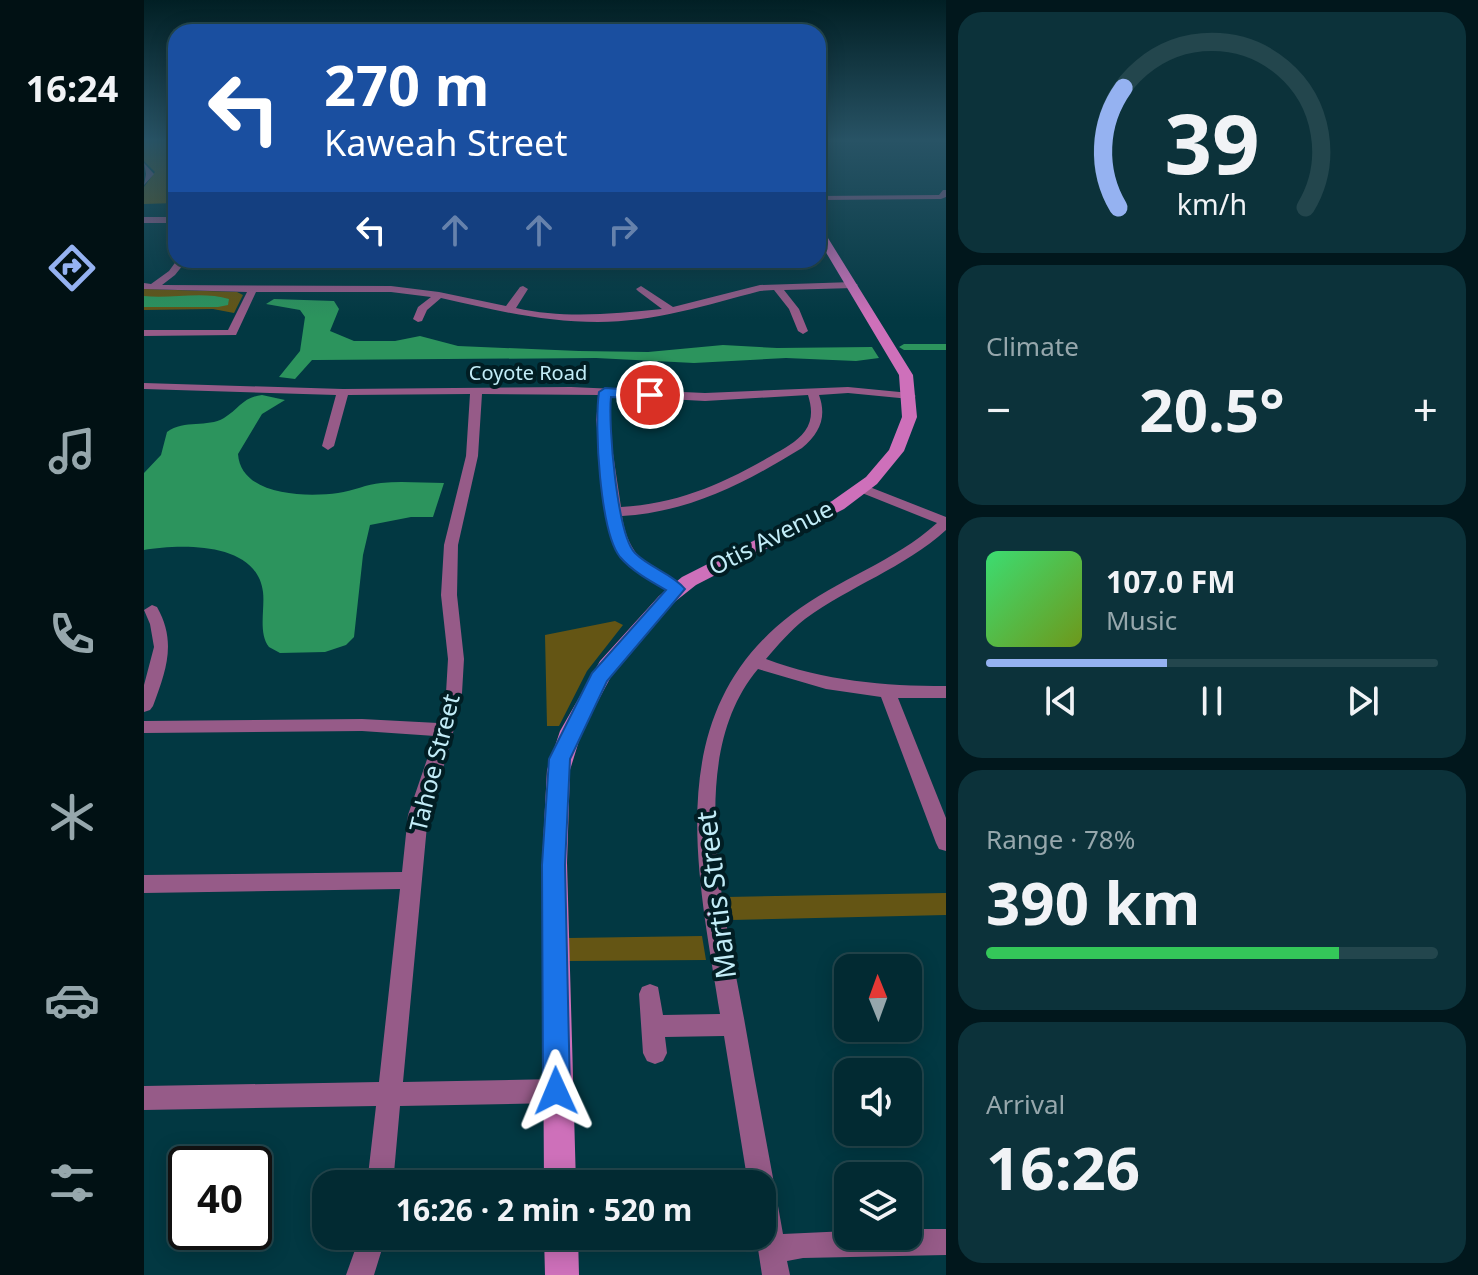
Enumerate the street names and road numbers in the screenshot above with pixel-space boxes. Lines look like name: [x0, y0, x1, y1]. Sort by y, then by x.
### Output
street label: Coyote Road: [469, 359, 587, 386]
street label: Otis Avenue: [702, 491, 838, 582]
street label: Tahoe Street: [400, 690, 467, 835]
street label: Martis Street: [686, 809, 744, 981]

